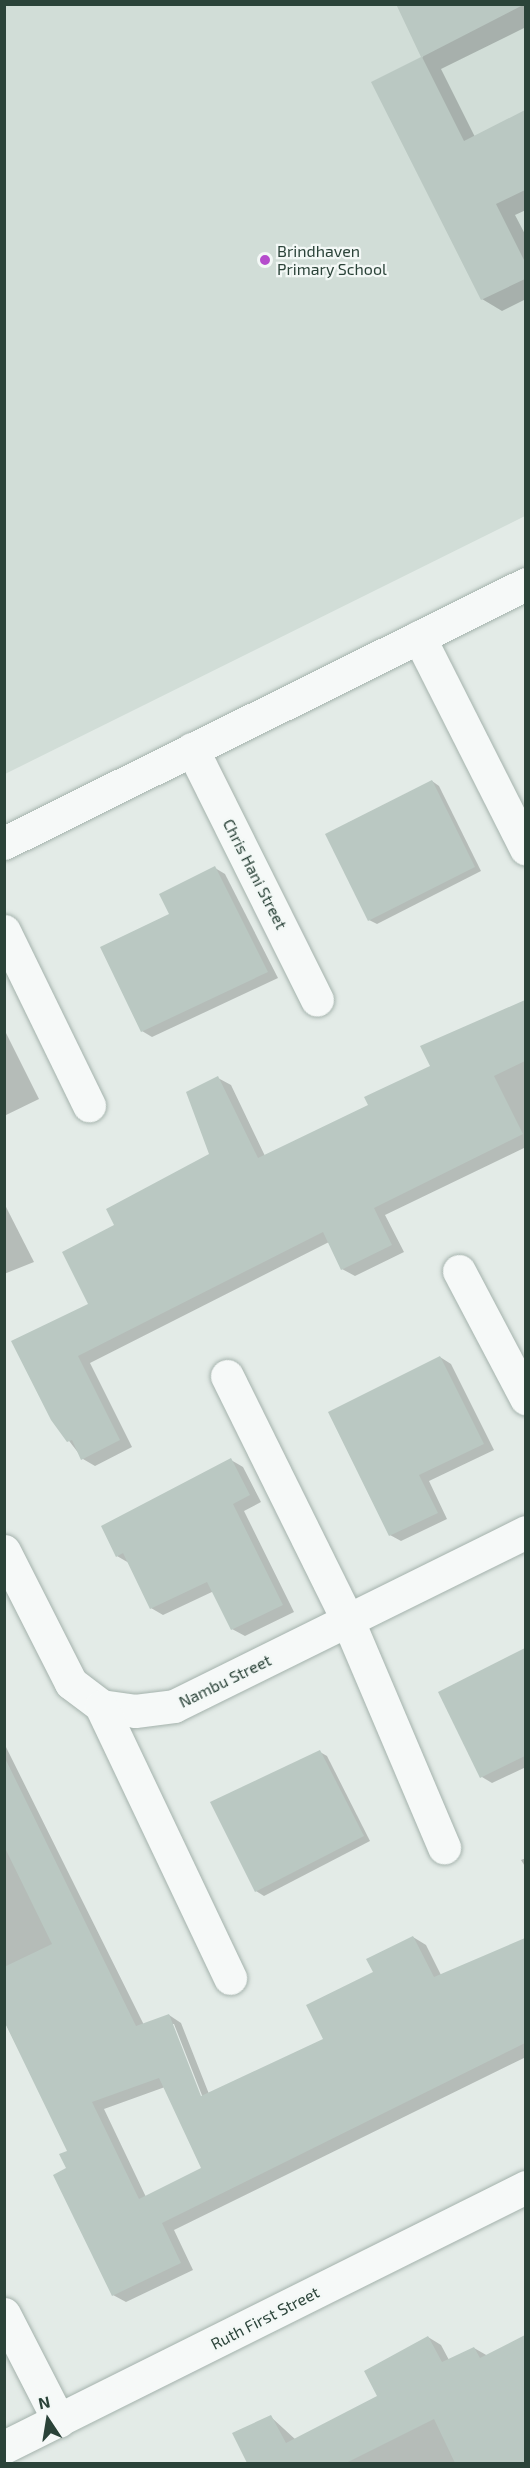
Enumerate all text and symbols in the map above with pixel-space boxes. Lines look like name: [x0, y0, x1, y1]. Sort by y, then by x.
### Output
place label: Brindhaven Primary School: [277, 241, 387, 279]
marker: Brindhaven Primary School: [258, 253, 272, 267]
street label: Chris Hani Street: [219, 816, 291, 932]
street label: Nambu Street: [176, 1650, 274, 1712]
street label: Ruth First Street: [208, 2282, 322, 2354]
north arrow: [18, 2390, 78, 2450]
text: N: [37, 2391, 52, 2412]

